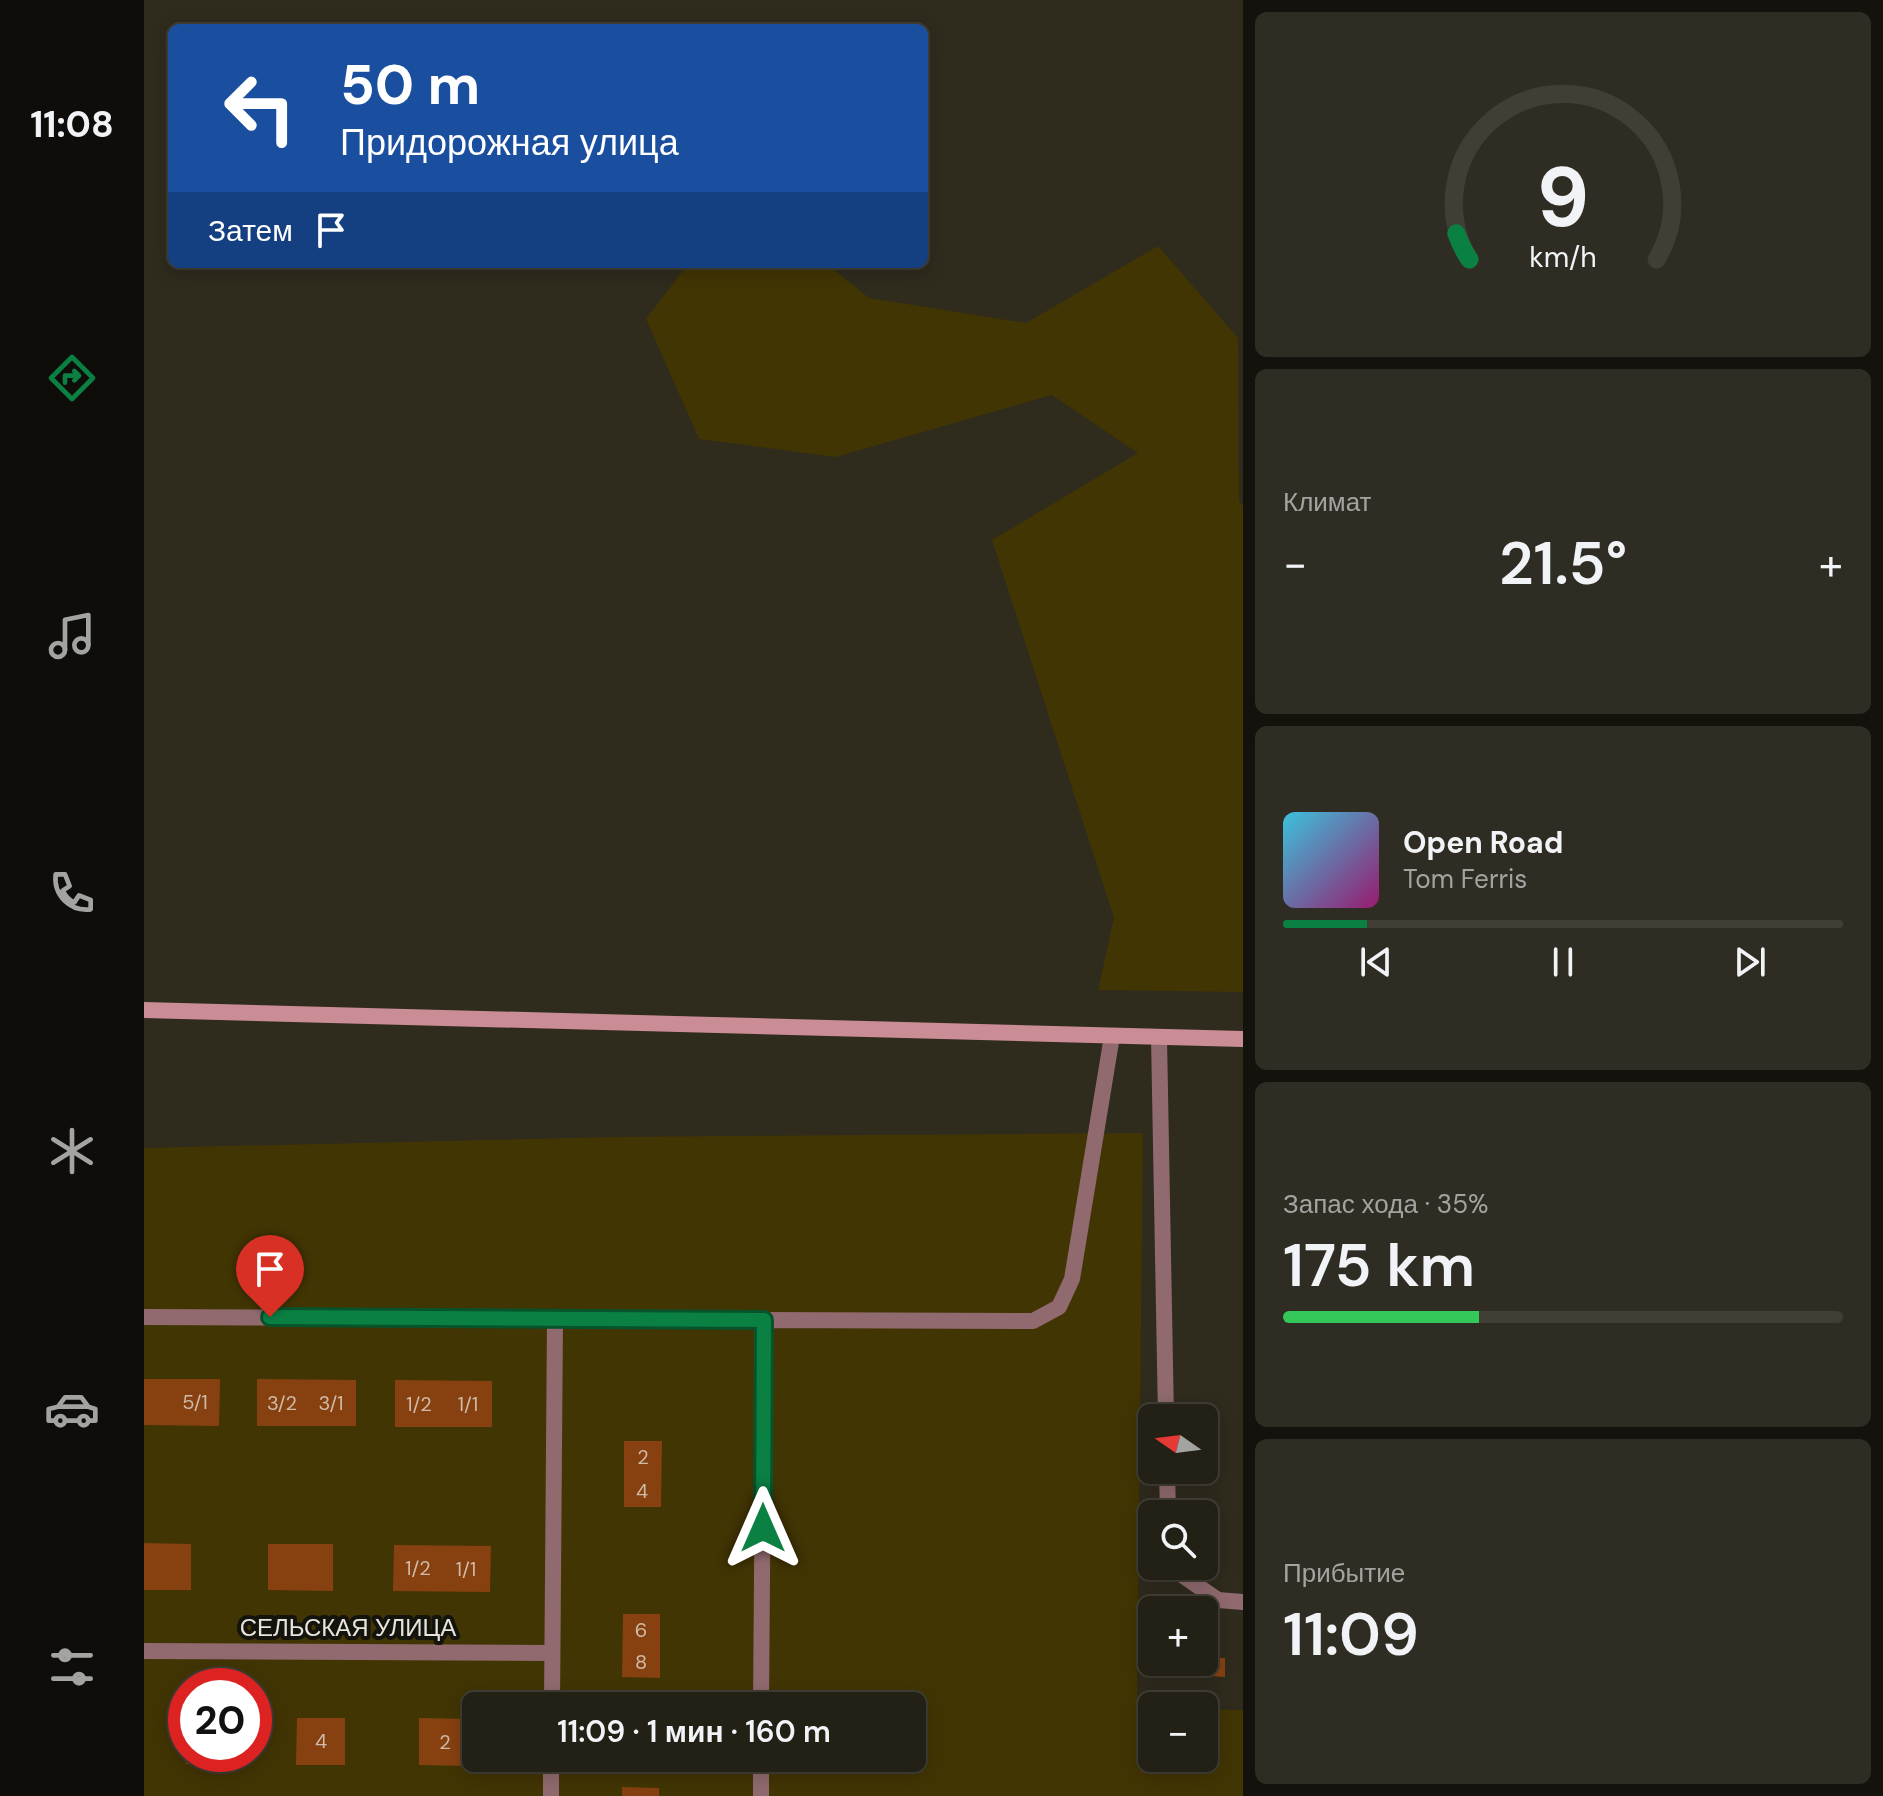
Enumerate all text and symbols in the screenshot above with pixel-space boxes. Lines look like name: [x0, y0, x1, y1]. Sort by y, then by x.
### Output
text: 50 m: [340, 48, 480, 121]
icon: left: [208, 56, 312, 160]
text: 11:08: [30, 101, 114, 148]
text: Придорожная улица: [340, 119, 679, 166]
text: 9: [1537, 143, 1589, 252]
icon: arrive: [309, 208, 353, 252]
text: Затем: [208, 211, 293, 250]
text: km/h: [1529, 240, 1597, 277]
icon: directions: [44, 350, 100, 406]
text: Климат: [1283, 485, 1372, 519]
text: 21.5°: [1499, 524, 1627, 603]
text: −: [1283, 535, 1307, 593]
text: +: [1819, 535, 1843, 593]
icon: music: [44, 608, 100, 664]
text: Open Road: [1403, 823, 1563, 862]
text: Tom Ferris: [1403, 862, 1527, 896]
icon: phone: [44, 865, 100, 921]
icon: previous: [1354, 940, 1398, 984]
icon: pause: [1541, 940, 1585, 984]
icon: next: [1728, 940, 1772, 984]
icon: climate: [44, 1123, 100, 1179]
text: Запас хода · 35%: [1283, 1187, 1489, 1221]
text: 175 km: [1283, 1226, 1475, 1305]
pin: [236, 1235, 304, 1317]
icon: arrive: [248, 1247, 292, 1291]
icon: car: [44, 1381, 100, 1437]
house number: 5/1: [182, 1389, 208, 1415]
house number: 3/2: [267, 1390, 297, 1416]
house number: 3/1: [319, 1390, 343, 1416]
house number: 1/2: [406, 1391, 432, 1417]
house number: 1/1: [458, 1391, 478, 1417]
north arrow: [1138, 1404, 1218, 1484]
map controls: [1138, 1404, 1218, 1772]
house number: 2: [637, 1444, 649, 1470]
house number: 4: [636, 1478, 648, 1504]
position arrow: [721, 1486, 805, 1570]
button: search: [1138, 1500, 1218, 1580]
house number: 1/2: [405, 1555, 431, 1581]
house number: 1/1: [456, 1556, 476, 1582]
text: Прибытие: [1283, 1556, 1405, 1590]
text: 11:09: [1283, 1595, 1419, 1674]
button: +: [1138, 1596, 1218, 1676]
street label: СЕЛЬСКАЯ УЛИЦА: [240, 1612, 456, 1643]
house number: 6: [635, 1617, 647, 1643]
icon: filters: [44, 1639, 100, 1695]
house number: 8: [635, 1649, 647, 1675]
speed limit sign: 20: [168, 1668, 272, 1772]
button: −: [1138, 1692, 1218, 1772]
text: 11:09 · 1 мин · 160 m: [557, 1712, 831, 1751]
house number: 4: [315, 1728, 327, 1754]
house number: 2: [439, 1729, 451, 1755]

